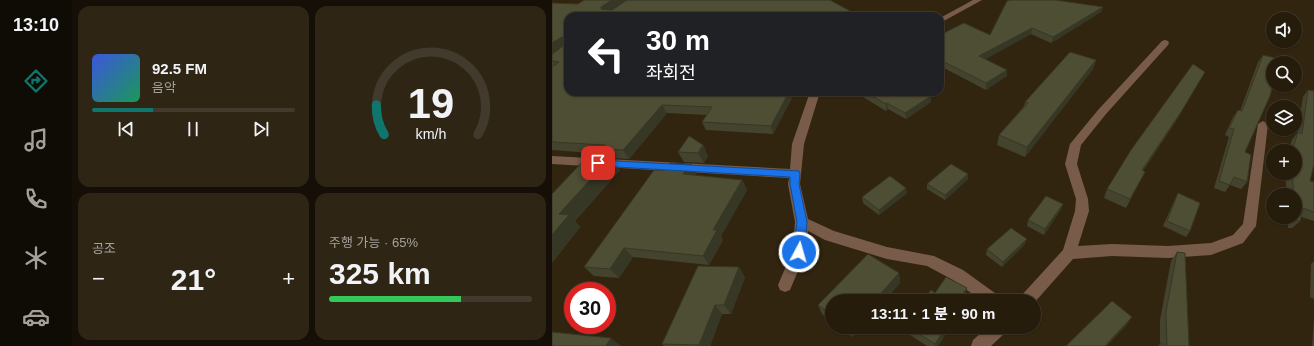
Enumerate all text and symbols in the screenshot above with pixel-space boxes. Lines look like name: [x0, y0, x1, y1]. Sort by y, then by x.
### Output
map controls: [1266, 12, 1302, 224]
button: sound: [1266, 12, 1302, 48]
text: 13:10: [13, 15, 59, 35]
text: 30 m: [646, 25, 710, 56]
icon: left: [580, 28, 632, 80]
button: search: [1266, 56, 1302, 92]
text: 92.5 FM: [152, 60, 207, 77]
text: 좌회전: [646, 63, 696, 83]
icon: directions: [22, 67, 50, 95]
text: 19: [407, 79, 454, 126]
text: 음악: [152, 80, 176, 95]
button: layers: [1266, 100, 1302, 136]
icon: previous: [115, 118, 137, 140]
icon: pause: [182, 118, 204, 140]
icon: next: [250, 118, 272, 140]
text: km/h: [415, 125, 446, 141]
icon: music: [22, 126, 50, 154]
button: +: [1266, 144, 1302, 180]
pin: [581, 146, 615, 180]
icon: arrive: [587, 152, 609, 174]
icon: phone: [22, 185, 50, 213]
button: −: [1266, 188, 1302, 224]
position arrow: [778, 231, 820, 273]
text: 주행 가능 · 65%: [329, 235, 418, 250]
text: 공조: [92, 241, 116, 256]
icon: climate: [22, 244, 50, 272]
text: 325 km: [329, 257, 431, 290]
text: 21°: [171, 263, 216, 296]
text: −: [92, 266, 105, 291]
text: +: [282, 266, 295, 291]
speed limit sign: 30: [564, 282, 616, 334]
icon: car: [22, 303, 50, 331]
text: 13:11 · 1 분 · 90 m: [871, 305, 995, 322]

